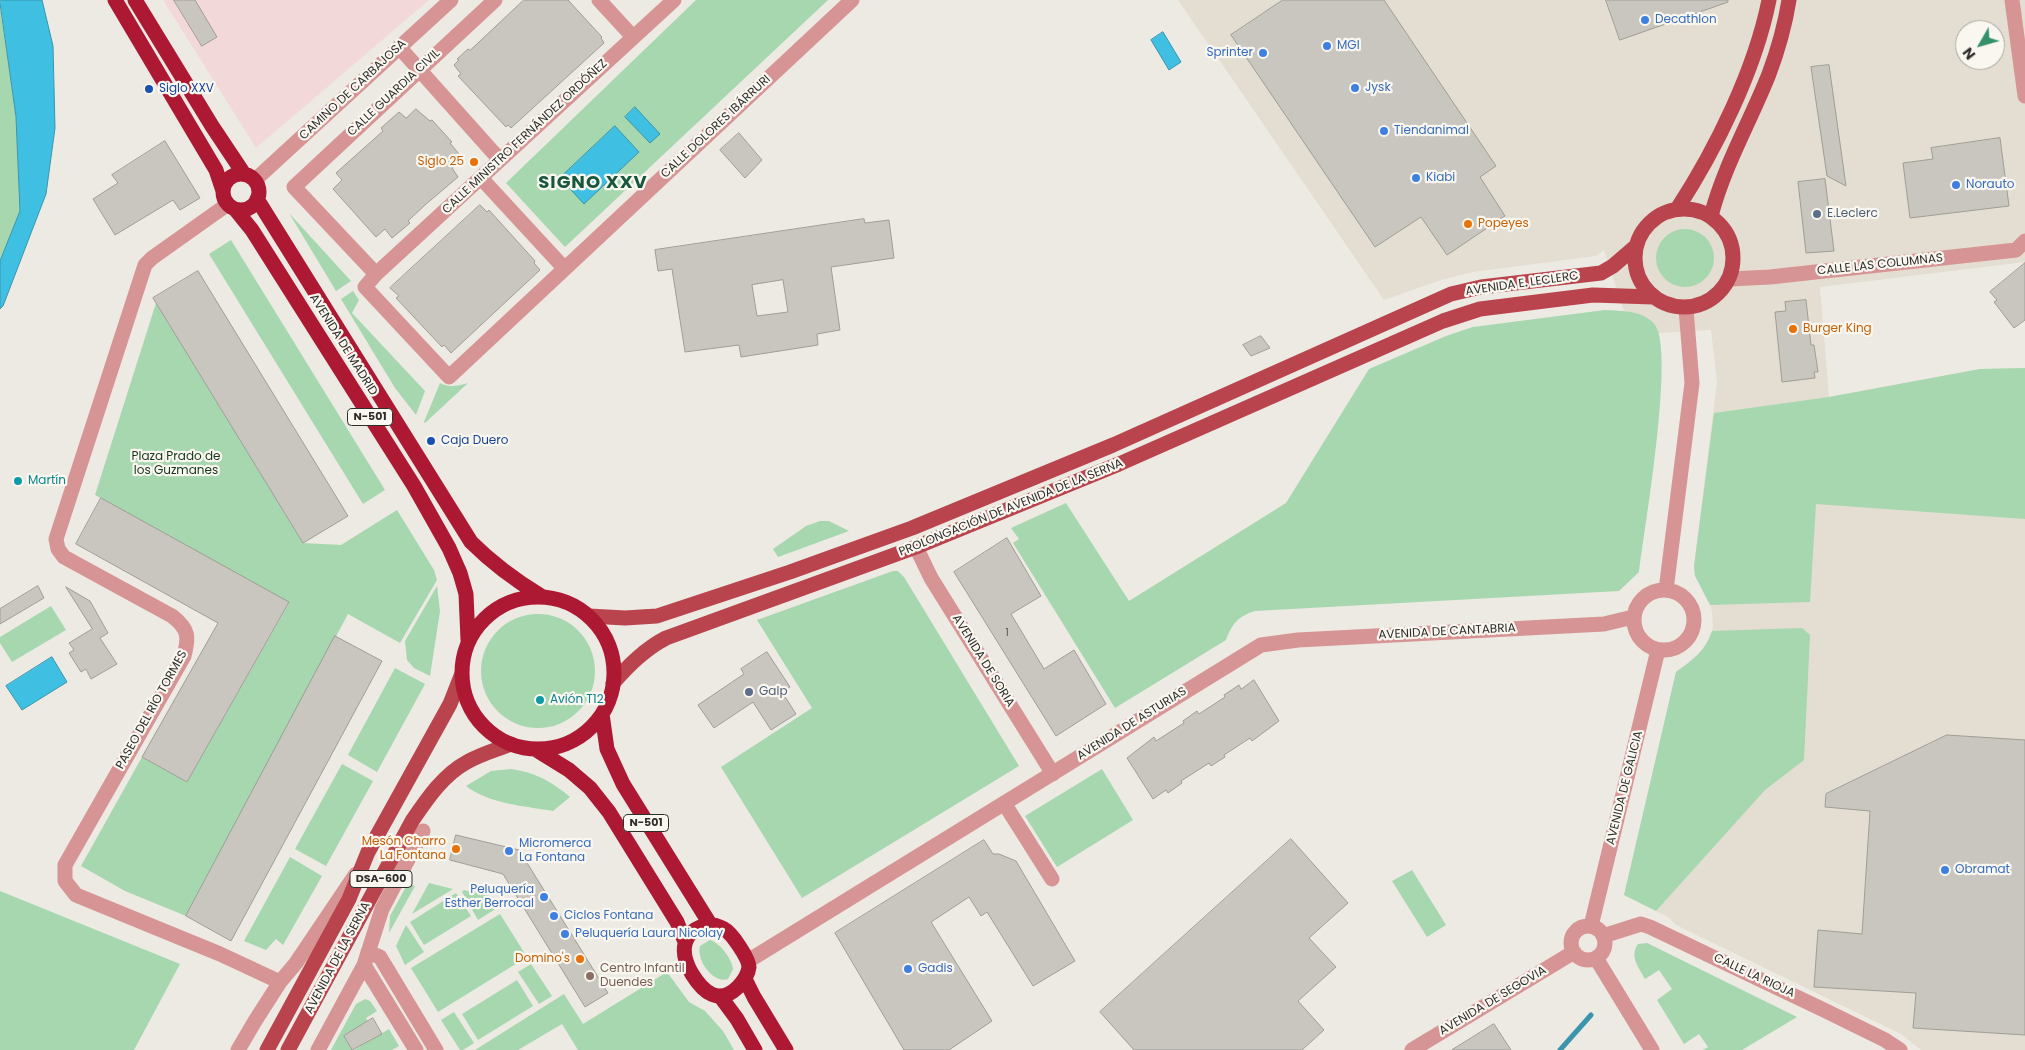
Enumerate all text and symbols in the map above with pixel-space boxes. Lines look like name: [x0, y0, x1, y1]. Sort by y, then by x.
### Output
place label: Decathlon: [1655, 13, 1717, 27]
marker: Decathlon: [1639, 14, 1651, 26]
north arrow: [1955, 20, 2005, 70]
street label: CAMINO DE CARBAJOSA: [297, 37, 409, 143]
place label: MGI: [1337, 39, 1360, 53]
marker: MGI: [1321, 40, 1333, 52]
text: N: [1958, 43, 1980, 64]
street label: CALLE GUARDIA CIVIL: [345, 46, 443, 140]
place label: Sprinter: [1206, 46, 1253, 60]
marker: Sprinter: [1257, 47, 1269, 59]
street label: CALLE MINISTRO FERNÁNDEZ ORDÓÑEZ: [440, 57, 610, 217]
street label: CALLE DOLORES IBÁRRURI: [658, 72, 774, 182]
place label: Jysk: [1365, 81, 1391, 95]
place label: Siglo XXV: [159, 82, 214, 96]
marker: Jysk: [1349, 82, 1361, 94]
marker: Siglo XXV: [143, 83, 155, 95]
place label: Tiendanimal: [1394, 124, 1469, 138]
marker: Tiendanimal: [1378, 125, 1390, 137]
place label: Siglo 25: [418, 155, 464, 169]
marker: Siglo 25: [468, 156, 480, 168]
place label: Kiabi: [1426, 171, 1455, 185]
district label: SIGNO XXV: [537, 172, 649, 194]
marker: Kiabi: [1410, 172, 1422, 184]
place label: Norauto: [1966, 178, 2014, 192]
marker: Norauto: [1950, 179, 1962, 191]
place label: E.Leclerc: [1827, 207, 1878, 221]
marker: E.Leclerc: [1811, 208, 1823, 220]
place label: Popeyes: [1478, 217, 1529, 231]
marker: Popeyes: [1462, 218, 1474, 230]
street label: CALLE LAS COLUMNAS: [1816, 251, 1944, 279]
street label: AVENIDA E. LECLERC: [1465, 269, 1579, 299]
street label: AVENIDA DE MADRID: [306, 292, 380, 398]
place label: Burger King: [1803, 322, 1872, 336]
marker: Burger King: [1787, 323, 1799, 335]
road number: N-501: [348, 408, 392, 426]
place label: Caja Duero: [441, 434, 508, 448]
marker: Caja Duero: [425, 435, 437, 447]
park label: Plaza Prado de los Guzmanes: [132, 450, 220, 478]
street label: PROLONGACIÓN DE AVENIDA DE LA SERNA: [897, 456, 1125, 560]
place label: Martín: [28, 474, 66, 488]
marker: Martín: [12, 475, 24, 487]
street label: AVENIDA DE SORIA: [949, 612, 1017, 710]
street label: AVENIDA DE CANTABRIA: [1378, 621, 1516, 643]
house number: 1: [1005, 627, 1009, 639]
street label: PASEO DEL RÍO TORMES: [113, 648, 191, 772]
street label: AVENIDA DE ASTURIAS: [1075, 684, 1189, 764]
place label: Galp: [759, 685, 788, 699]
marker: Galp: [743, 686, 755, 698]
place label: Avión T12: [550, 693, 604, 707]
marker: Avión T12: [534, 694, 546, 706]
street label: AVENIDA DE GALICIA: [1604, 729, 1646, 847]
road number: N-501: [624, 814, 668, 831]
place label: Mesón Charro La Fontana: [362, 835, 446, 863]
place label: Micromerca La Fontana: [519, 837, 591, 865]
marker: Mesón Charro La Fontana: [450, 843, 462, 855]
marker: Micromerca La Fontana: [503, 845, 515, 857]
place label: Obramat: [1955, 863, 2010, 877]
marker: Obramat: [1939, 864, 1951, 876]
road number: DSA-600: [350, 871, 412, 888]
place label: Peluquería Esther Berrocal: [445, 883, 534, 911]
marker: Peluquería Esther Berrocal: [538, 891, 550, 903]
street label: AVENIDA DE LA SERNA: [302, 899, 374, 1017]
place label: Ciclos Fontana: [564, 909, 653, 923]
marker: Ciclos Fontana: [548, 910, 560, 922]
place label: Peluquería Laura Nicolay: [575, 927, 723, 941]
marker: Peluquería Laura Nicolay: [559, 928, 571, 940]
street label: CALLE LA RIOJA: [1711, 951, 1797, 1001]
place label: Domino's: [515, 952, 570, 966]
marker: Domino's: [574, 953, 586, 965]
place label: Centro Infantil Duendes: [600, 962, 685, 990]
place label: Gadis: [918, 962, 953, 976]
marker: Gadis: [902, 963, 914, 975]
street label: AVENIDA DE SEGOVIA: [1437, 963, 1549, 1039]
marker: Centro Infantil Duendes: [584, 970, 596, 982]

